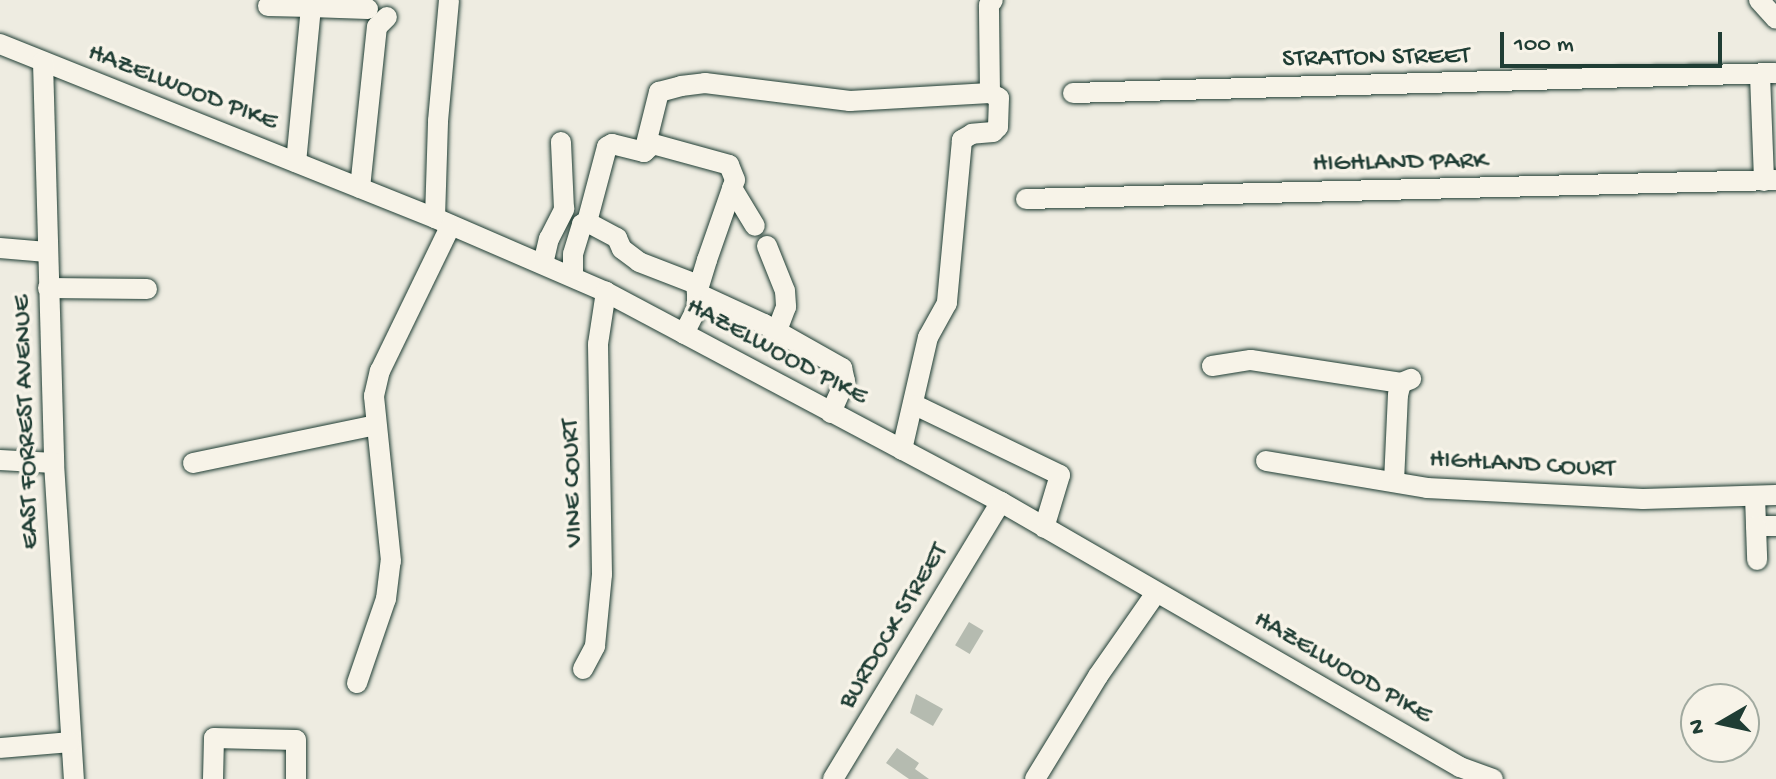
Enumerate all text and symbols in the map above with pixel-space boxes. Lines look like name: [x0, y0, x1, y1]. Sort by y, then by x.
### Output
scale bar: [1504, 16, 1726, 66]
text: 100 m: [1514, 31, 1574, 60]
street label: HAZELWOOD PIKE: [83, 39, 281, 139]
street label: STRATTON STREET: [1282, 42, 1470, 76]
street label: HIGHLAND PARK: [1312, 147, 1488, 181]
street label: HAZELWOOD PIKE: [680, 292, 872, 414]
street label: EAST FORREST AVENUE: [8, 294, 48, 550]
street label: VINE COURT: [556, 418, 592, 548]
street label: HIGHLAND COURT: [1428, 446, 1616, 486]
street label: BURDOCK STREET: [833, 539, 957, 715]
street label: HAZELWOOD PIKE: [1247, 605, 1437, 733]
north arrow: [1680, 683, 1760, 763]
text: N: [1684, 717, 1712, 736]

